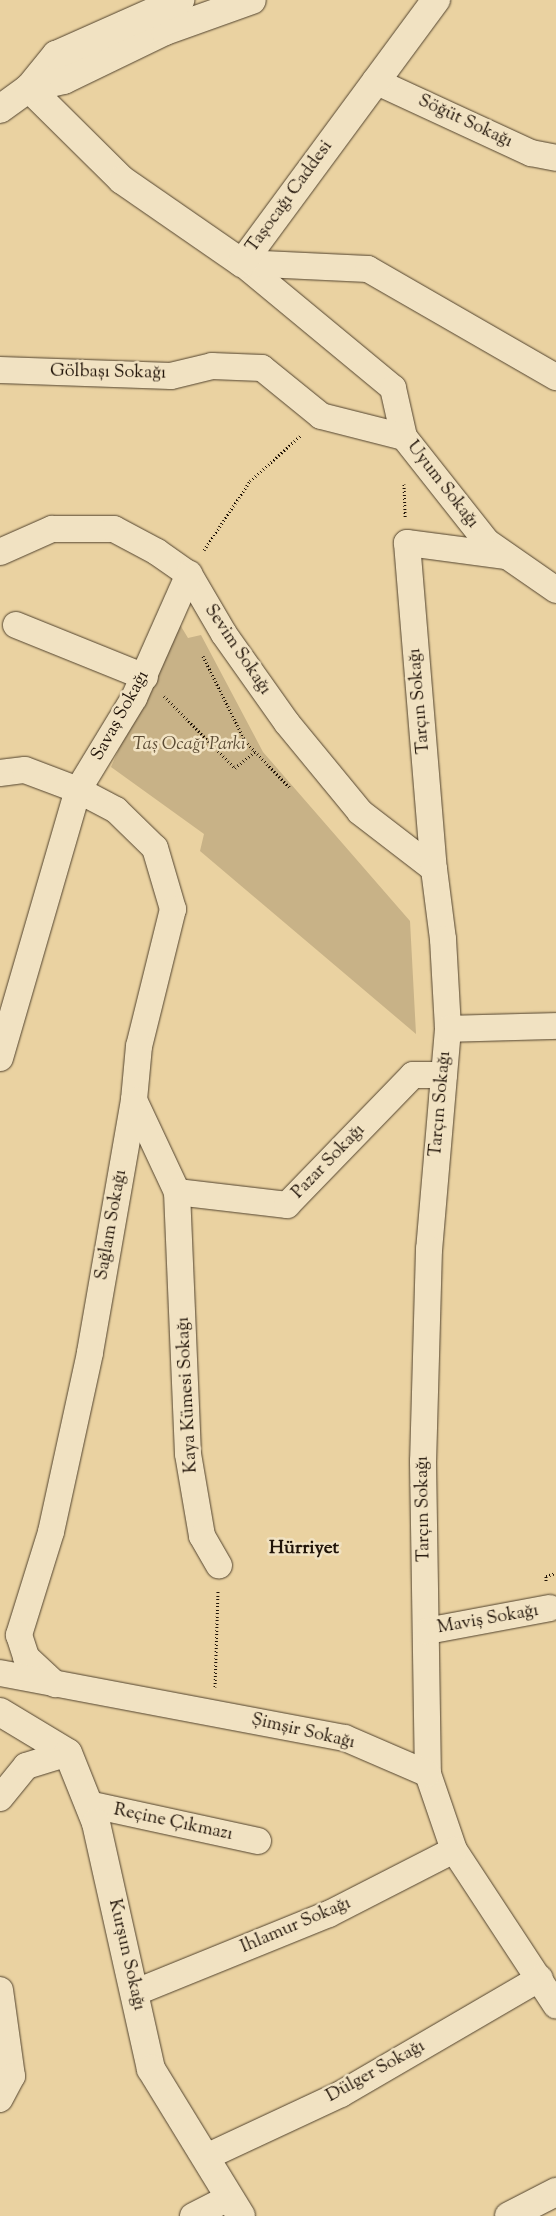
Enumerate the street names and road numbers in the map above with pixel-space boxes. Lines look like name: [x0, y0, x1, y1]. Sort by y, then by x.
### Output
street label: Söğüt Sokağı: [414, 91, 516, 153]
street label: Taşocağı Caddesi: [242, 137, 338, 257]
street label: Gölbaşı Sokağı: [50, 361, 166, 385]
street label: Uyum Sokağı: [401, 437, 483, 533]
street label: Sevim Sokağı: [199, 601, 275, 699]
street label: Tarçın Sokağı: [405, 647, 435, 755]
street label: Savaş Sokağı: [87, 667, 155, 765]
street label: Tarçın Sokağı: [426, 1050, 456, 1158]
street label: Pazar Sokağı: [288, 1120, 370, 1204]
street label: Sağlam Sokağı: [92, 1168, 132, 1282]
street label: Kaya Kümesi Sokağı: [173, 1316, 203, 1474]
street label: Tarçın Sokağı: [412, 1456, 436, 1562]
street label: Maviş Sokağı: [436, 1600, 540, 1640]
street label: Şimşir Sokağı: [249, 1710, 357, 1754]
street label: Reçine Çıkmazı: [112, 1800, 234, 1846]
street label: Ihlamur Sokağı: [238, 1893, 354, 1959]
street label: Kurşun Sokağı: [103, 1897, 149, 2013]
street label: Dülger Sokağı: [323, 2036, 429, 2108]

